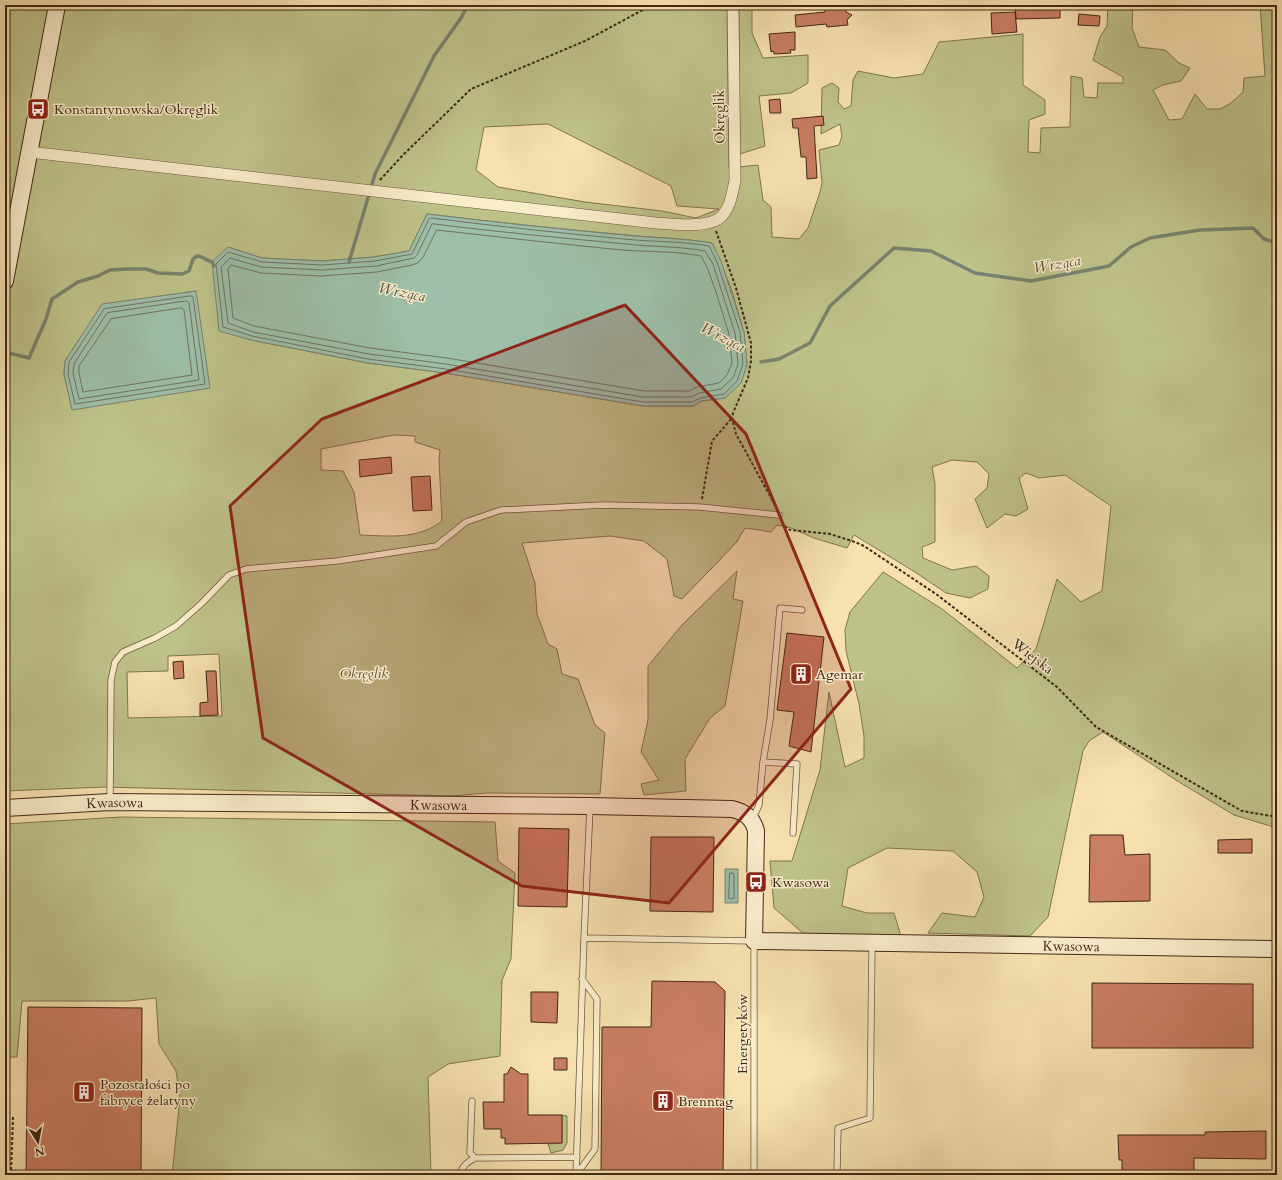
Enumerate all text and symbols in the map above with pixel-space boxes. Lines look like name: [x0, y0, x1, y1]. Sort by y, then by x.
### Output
street label: Okręglik: [710, 89, 729, 144]
bus stop icon: Konstantynowska/Okręglik: [25, 96, 51, 122]
place label: Konstantynowska/Okręglik: [54, 100, 219, 119]
water label: Wrząca: [1032, 250, 1082, 278]
water label: Wrząca: [377, 278, 427, 306]
water label: Wrząca: [697, 317, 749, 357]
street label: Wiejska: [1007, 634, 1057, 679]
building icon: Agemar: [788, 661, 814, 687]
park label: Okręglik: [340, 664, 388, 683]
place label: Agemar: [816, 665, 864, 684]
street label: Kwasowa: [86, 793, 144, 813]
street label: Kwasowa: [410, 796, 468, 815]
bus stop icon: Kwasowa: [743, 869, 769, 895]
place label: Kwasowa: [772, 873, 829, 892]
street label: Kwasowa: [1042, 936, 1100, 956]
street label: Energetyków: [733, 993, 752, 1074]
place label: Pozostałości po fabryce żelatyny: [100, 1075, 197, 1110]
building icon: Pozostałości po fabryce żelatyny: [71, 1079, 97, 1105]
building icon: Brenntag: [650, 1088, 676, 1114]
place label: Brenntag: [678, 1092, 733, 1111]
north arrow: [18, 1122, 58, 1162]
text: N: [33, 1143, 46, 1160]

